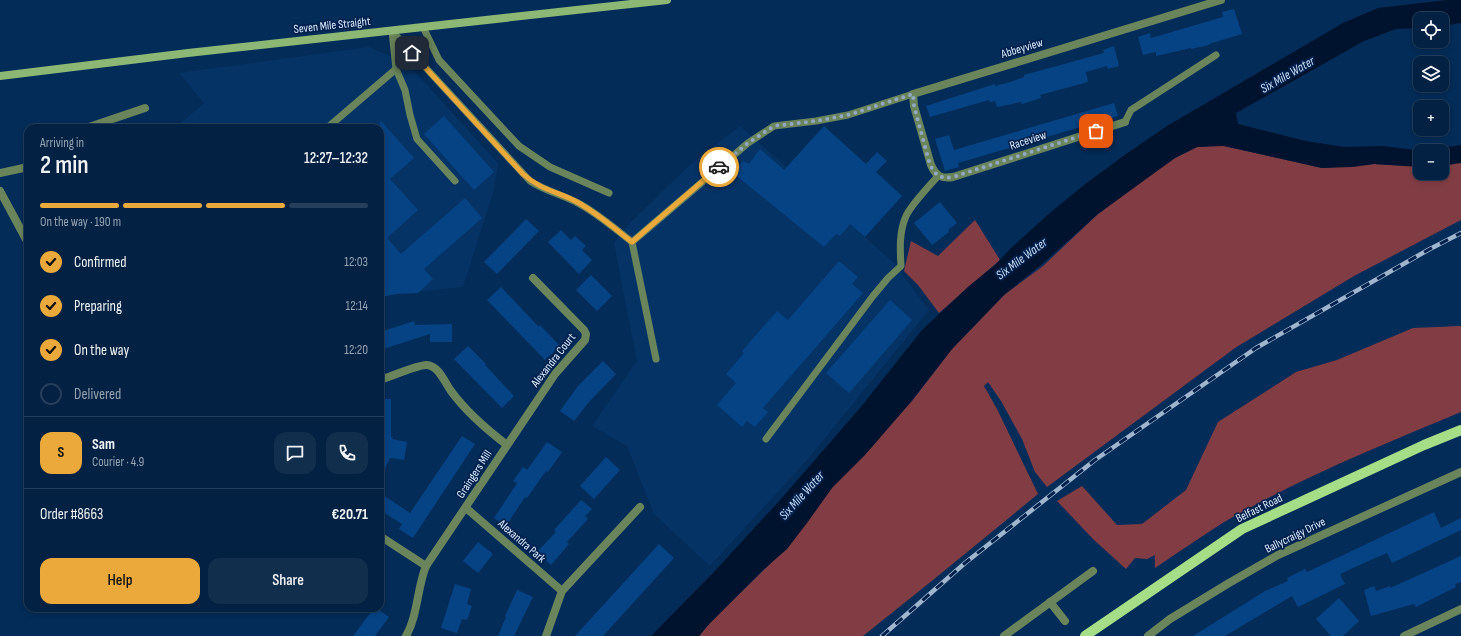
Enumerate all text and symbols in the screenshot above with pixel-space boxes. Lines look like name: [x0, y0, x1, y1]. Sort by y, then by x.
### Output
map controls: [1413, 12, 1449, 180]
button: locate: [1413, 12, 1449, 48]
street label: Seven Mile Straight: [293, 14, 372, 37]
street label: Abbeyview: [998, 35, 1045, 62]
pin: [395, 36, 429, 70]
icon: home: [401, 42, 423, 64]
water label: Six Mile Water: [1258, 52, 1319, 97]
button: layers: [1413, 56, 1449, 92]
button: +: [1413, 100, 1449, 136]
pin: [1079, 114, 1113, 148]
icon: bag: [1085, 120, 1107, 142]
street label: Raceview: [1008, 127, 1049, 153]
text: Arriving in: [40, 135, 84, 151]
button: −: [1413, 144, 1449, 180]
courier: [699, 147, 739, 187]
text: 12:27–12:32: [304, 149, 368, 168]
text: 2 min: [40, 150, 89, 181]
icon: car: [708, 156, 730, 178]
text: On the way · 190 m: [40, 214, 121, 230]
water label: Six Mile Water: [993, 234, 1051, 283]
icon: check: [40, 251, 62, 273]
text: Confirmed: [74, 253, 127, 272]
text: 12:03: [344, 254, 368, 270]
icon: check: [40, 295, 62, 317]
text: Preparing: [74, 297, 122, 316]
text: 12:14: [346, 298, 368, 314]
street label: Alexandra Court: [527, 330, 579, 391]
icon: check: [40, 339, 62, 361]
text: On the way: [74, 341, 129, 360]
text: 12:20: [344, 342, 368, 358]
text: Delivered: [74, 385, 121, 404]
button: chat: [274, 432, 316, 474]
button: phone: [326, 432, 368, 474]
text: Sam: [92, 435, 115, 454]
text: S: [58, 443, 64, 462]
street label: Graingers Mill: [453, 447, 495, 501]
text: Courier · 4.9: [92, 454, 144, 470]
water label: Six Mile Water: [776, 467, 829, 523]
street label: Belfast Road: [1233, 491, 1285, 526]
text: Order #8663: [40, 505, 103, 524]
text: €20.71: [331, 505, 368, 524]
street label: Ballycraigy Drive: [1262, 514, 1328, 557]
street label: Alexandra Park: [494, 516, 549, 567]
button: Help: [40, 558, 200, 604]
button: Share: [208, 558, 368, 604]

